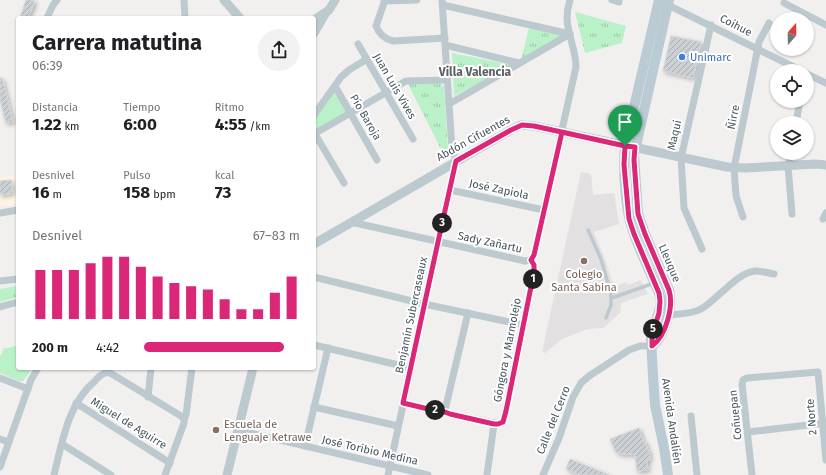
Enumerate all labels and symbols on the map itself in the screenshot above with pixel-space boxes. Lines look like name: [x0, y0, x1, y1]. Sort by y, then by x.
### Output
street label: Coihue: [718, 12, 754, 39]
north arrow: [770, 12, 814, 56]
street label: Juan Luis Vives: [371, 51, 419, 121]
place label: Unimarc: [690, 51, 731, 64]
marker: Unimarc: [677, 52, 687, 62]
district label: Villa Valencia: [438, 65, 512, 79]
street label: Pío Baroja: [347, 92, 384, 143]
street label: Ñirre: [725, 104, 742, 130]
pin: [608, 105, 642, 146]
street label: Abdón Cifuentes: [434, 113, 512, 164]
street label: Maqui: [665, 119, 684, 151]
street label: José Zapiola: [468, 177, 530, 202]
pin: 3: [432, 213, 452, 233]
street label: Sady Zañartu: [457, 229, 523, 256]
street label: Lleuque: [656, 242, 683, 284]
street label: Benjamín Subercaseaux: [393, 255, 430, 375]
marker: Colegio Santa Sabina: [579, 256, 589, 266]
place label: Colegio Santa Sabina: [551, 268, 617, 294]
pin: 1: [523, 269, 543, 289]
street label: Góngora y Marmolejo: [491, 297, 524, 403]
pin: 5: [643, 319, 663, 339]
street label: Avenida Andalién: [659, 377, 684, 465]
street label: Calle del Cerro: [534, 384, 573, 456]
street label: Coñuepan: [726, 389, 745, 441]
street label: Miguel de Aguirre: [88, 395, 169, 452]
street label: 2 Norte: [803, 398, 820, 436]
pin: 2: [425, 400, 445, 420]
place label: Escuela de Lenguaje Ketrawe: [224, 418, 311, 444]
marker: Escuela de Lenguaje Ketrawe: [211, 425, 221, 435]
street label: José Toribio Medina: [321, 433, 419, 468]

